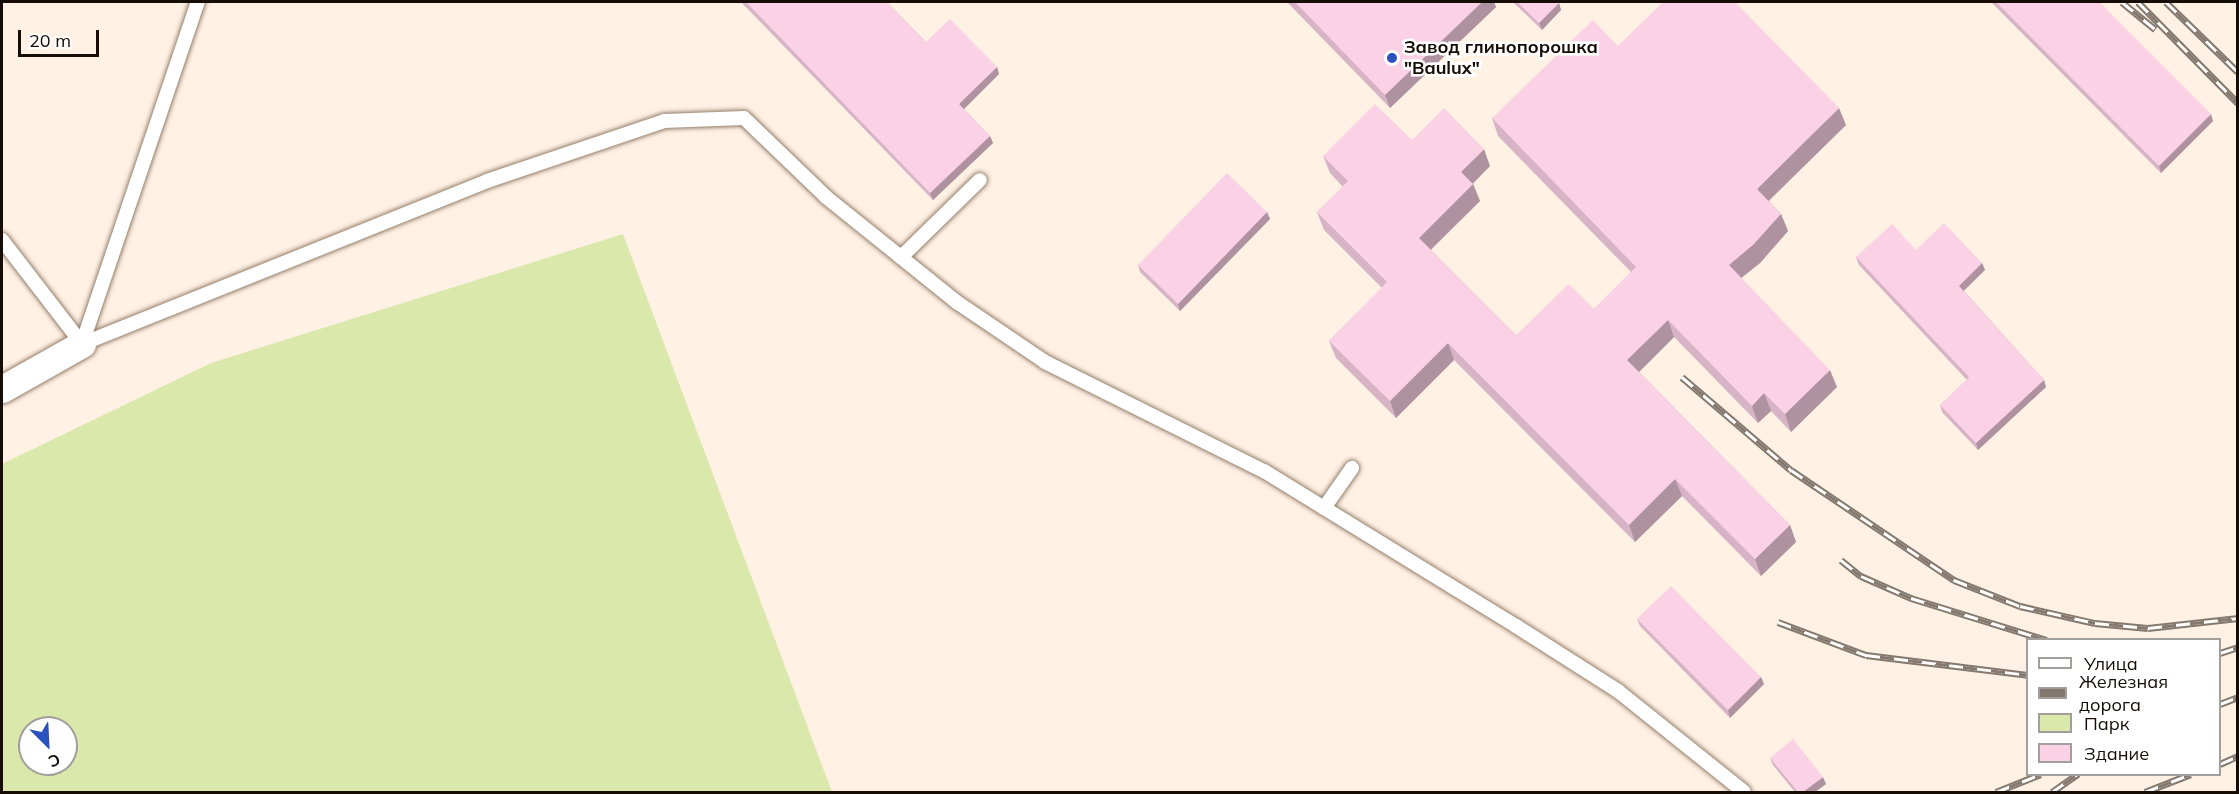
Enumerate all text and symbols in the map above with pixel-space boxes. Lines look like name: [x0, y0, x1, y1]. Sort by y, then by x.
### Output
scale bar: [21, 18, 102, 56]
text: 20 m: [29, 29, 71, 52]
place label: Завод глинопорошка "Baulux": [1404, 37, 1598, 80]
marker: Завод глинопорошка "Baulux": [1385, 51, 1399, 65]
legend: [2026, 638, 2221, 776]
text: Улица: [2084, 652, 2138, 675]
text: Железная дорога: [2079, 670, 2168, 716]
text: Парк: [2084, 712, 2129, 735]
north arrow: [18, 716, 78, 776]
text: Здание: [2084, 742, 2149, 765]
text: С: [45, 749, 64, 772]

